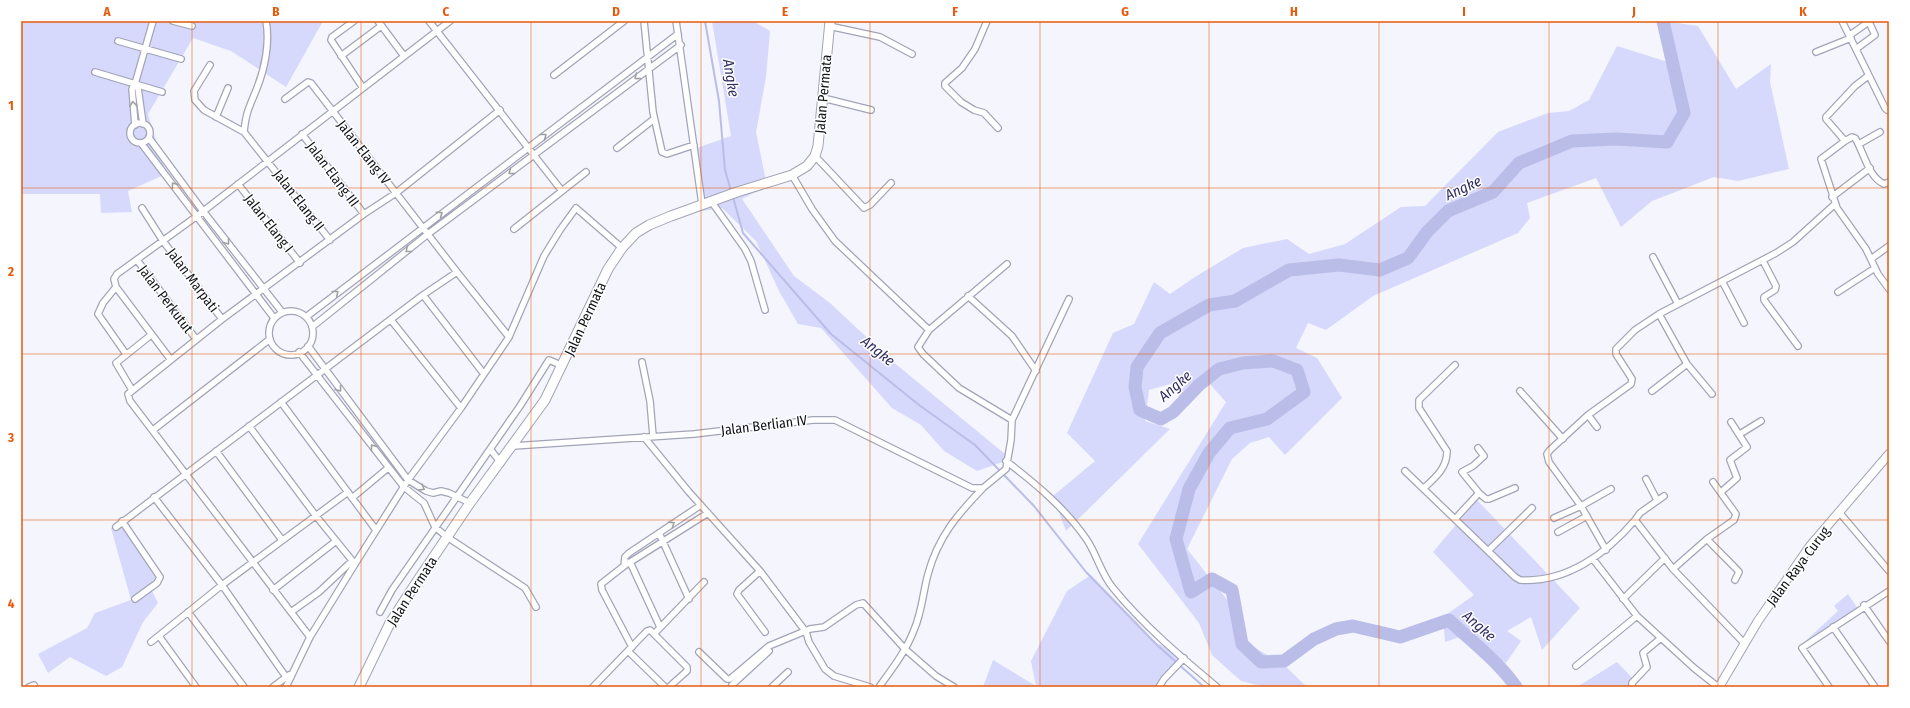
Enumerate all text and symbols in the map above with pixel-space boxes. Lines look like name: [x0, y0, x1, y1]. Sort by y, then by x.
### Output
text: A: [102, 4, 111, 19]
text: B: [272, 4, 280, 19]
text: C: [443, 4, 450, 19]
text: D: [612, 4, 620, 19]
text: E: [782, 4, 788, 19]
text: F: [952, 4, 958, 19]
text: G: [1121, 4, 1129, 19]
text: H: [1290, 4, 1298, 19]
text: I: [1462, 4, 1466, 19]
text: J: [1631, 4, 1636, 19]
text: K: [1799, 4, 1807, 19]
street label: Jalan Permata: [812, 54, 835, 134]
water label: Angke: [719, 57, 743, 98]
one-way arrow: [635, 72, 642, 79]
text: 1: [8, 98, 14, 113]
one-way arrow: [129, 101, 138, 107]
street label: Jalan Elang IV: [333, 117, 394, 188]
one-way arrow: [539, 134, 546, 141]
street label: Jalan Elang III: [303, 138, 363, 210]
street label: Jalan Elang II: [270, 166, 328, 234]
one-way arrow: [508, 167, 515, 174]
water label: Angke: [1441, 172, 1484, 205]
one-way arrow: [171, 183, 178, 190]
street label: Jalan Elang I: [241, 190, 297, 256]
one-way arrow: [435, 212, 442, 219]
one-way arrow: [222, 238, 229, 245]
street label: Jalan Marpati: [163, 245, 222, 316]
one-way arrow: [405, 246, 412, 253]
street label: Jalan Perkutut: [135, 262, 197, 337]
text: 2: [7, 264, 14, 279]
street label: Jalan Permata: [561, 280, 610, 359]
one-way arrow: [332, 291, 339, 298]
water label: Angke: [857, 331, 898, 370]
water label: Angke: [1154, 367, 1195, 406]
one-way arrow: [334, 384, 341, 391]
street label: Jalan Berlian IV: [720, 412, 809, 439]
text: 3: [7, 430, 14, 445]
one-way arrow: [370, 445, 377, 452]
one-way arrow: [417, 484, 425, 491]
one-way arrow: [668, 521, 675, 529]
street label: Jalan Raya Curug: [1763, 523, 1834, 609]
street label: Jalan Permata: [384, 553, 441, 629]
text: 4: [8, 596, 15, 611]
water label: Angke: [1458, 606, 1499, 645]

